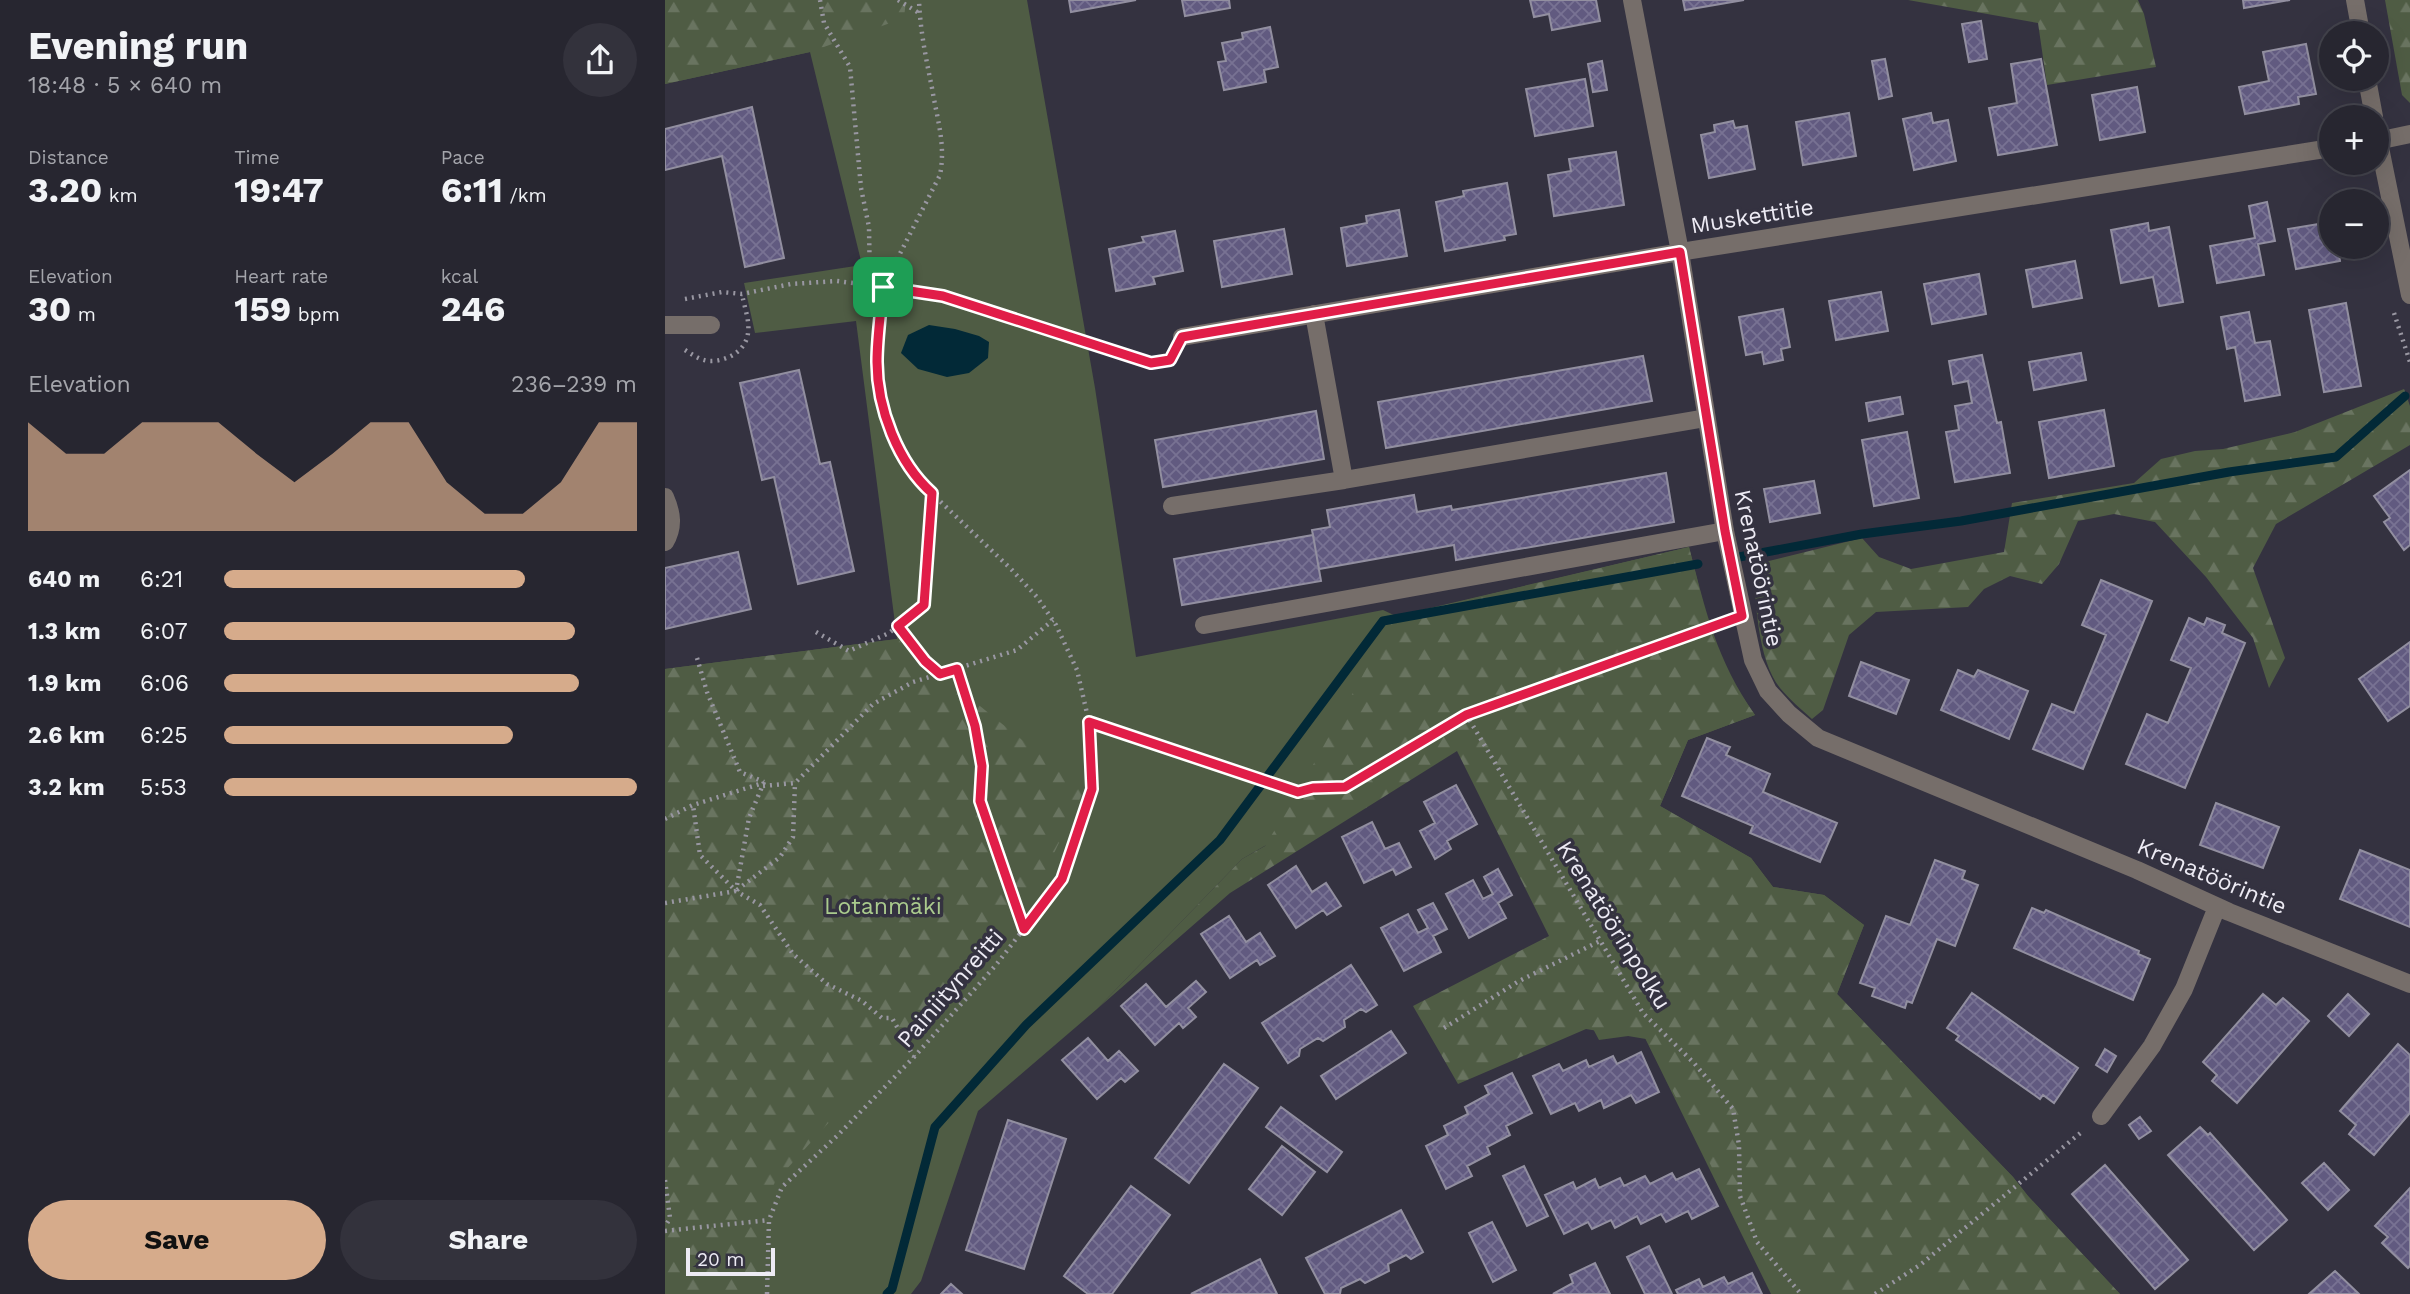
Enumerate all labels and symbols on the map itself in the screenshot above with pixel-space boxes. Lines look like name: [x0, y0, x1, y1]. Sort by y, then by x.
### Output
street label: Muskettitie: [1689, 193, 1816, 240]
pin: [853, 257, 913, 317]
street label: Krenatöörintie: [1729, 487, 1788, 649]
street label: Krenatöörintie: [2133, 833, 2291, 920]
street label: Krenatöörinpolku: [1551, 836, 1676, 1015]
park label: Lotanmäki: [824, 893, 942, 920]
street label: Painiitynreitti: [892, 924, 1009, 1053]
scale bar: [686, 1245, 775, 1277]

